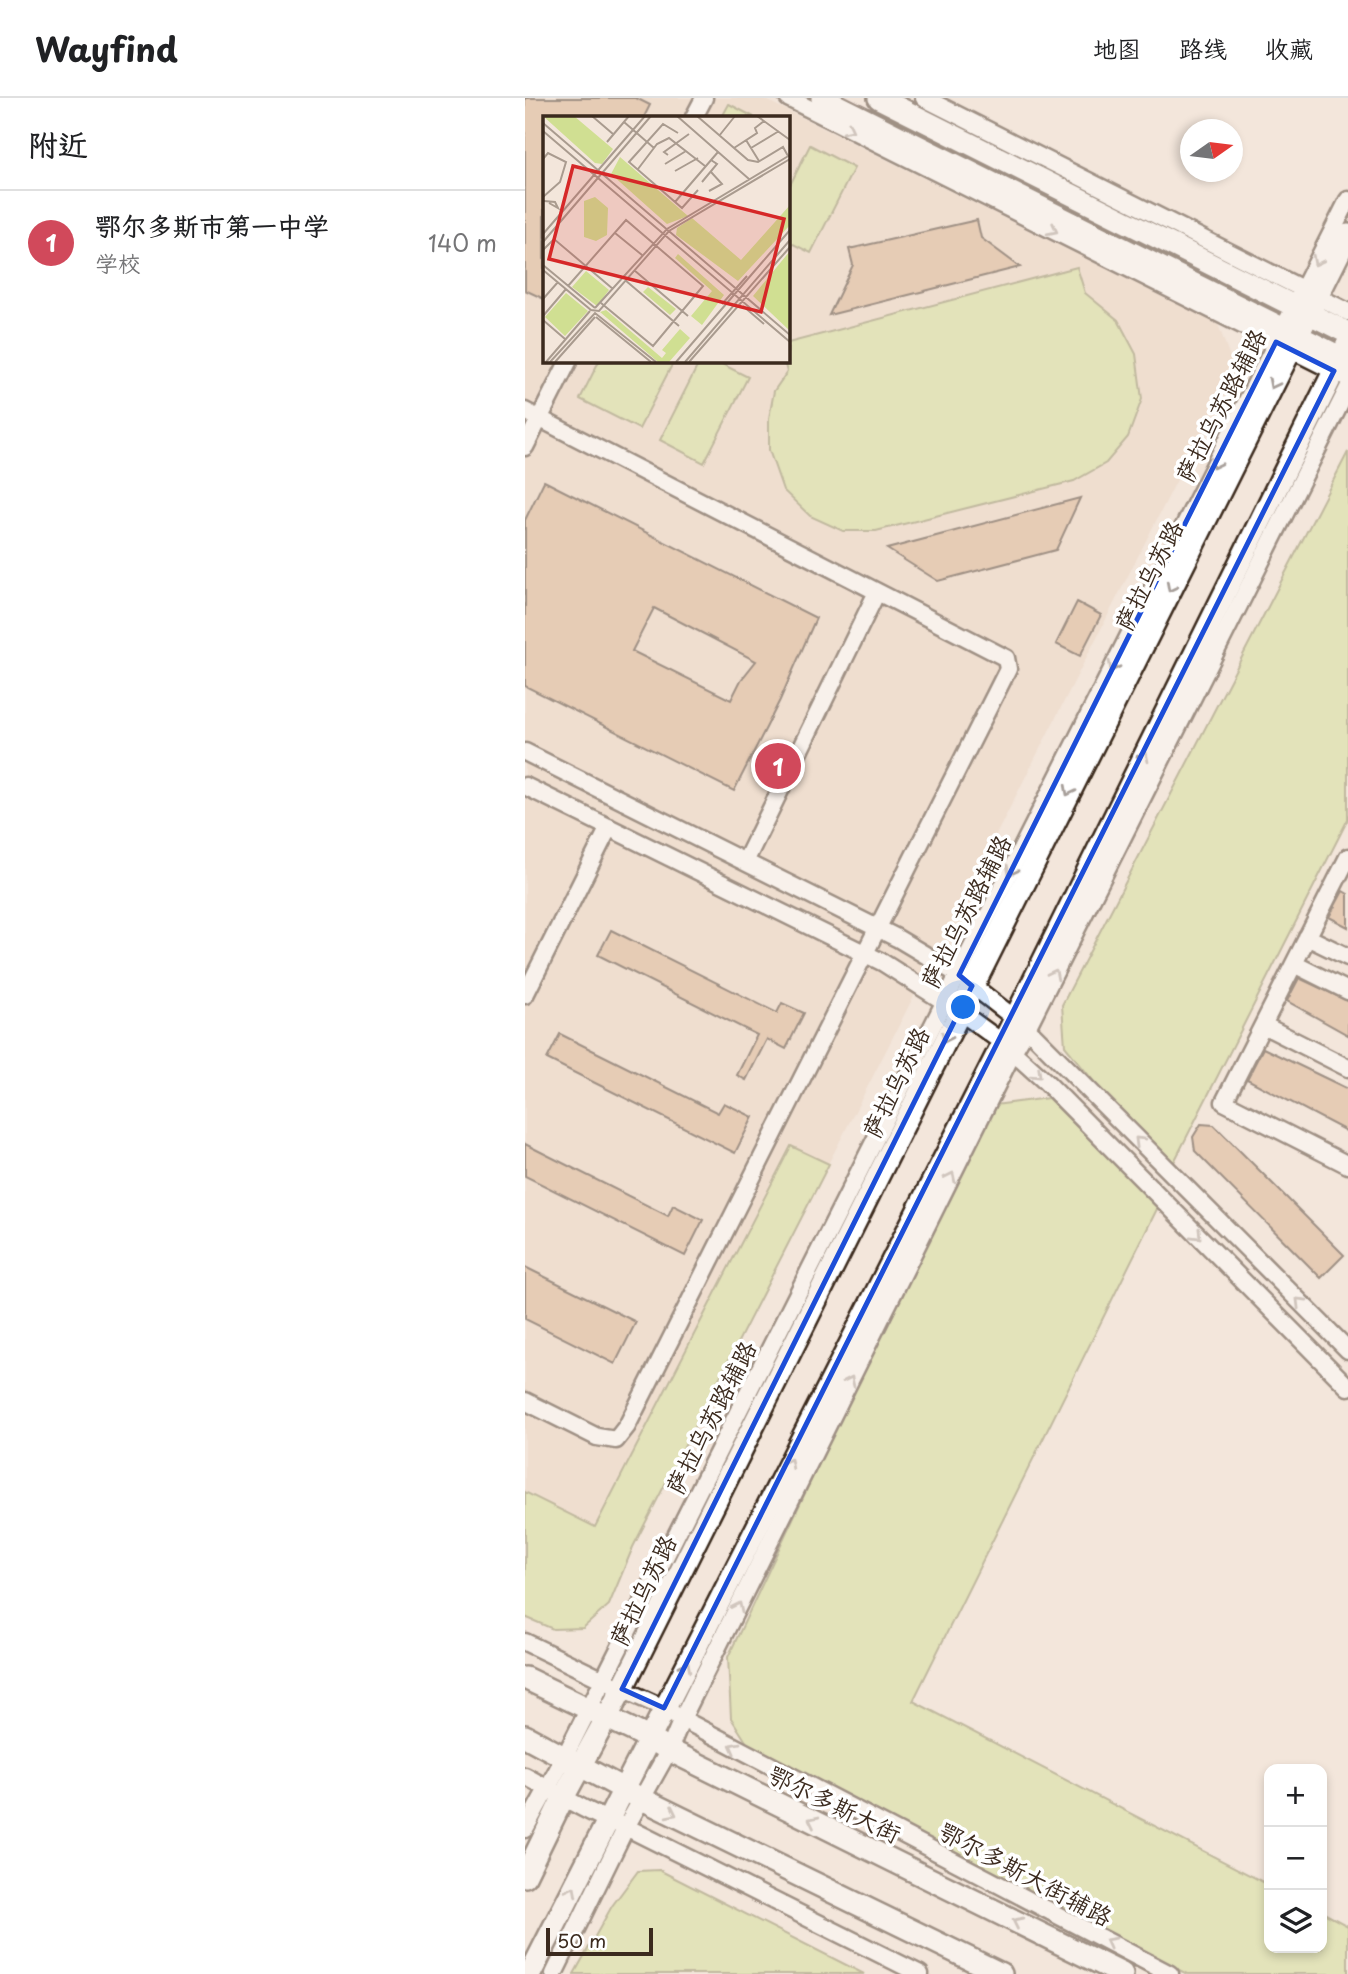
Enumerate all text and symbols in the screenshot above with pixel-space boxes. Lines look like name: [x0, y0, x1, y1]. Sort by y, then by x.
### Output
text: Wayfind: [35, 23, 178, 73]
text: 地图: [1093, 30, 1141, 66]
text: 路线: [1179, 30, 1227, 66]
text: 收藏: [1265, 30, 1313, 66]
inset map: [543, 116, 789, 362]
north arrow: [1180, 119, 1243, 182]
one-way arrow: [842, 120, 854, 134]
text: 附近: [28, 121, 88, 166]
text: 鄂尔多斯市第一中学: [95, 206, 329, 245]
one-way arrow: [1046, 222, 1058, 236]
text: 1: [46, 225, 57, 260]
text: 140 m: [428, 225, 497, 260]
text: 学校: [95, 245, 141, 280]
one-way arrow: [1312, 254, 1326, 266]
street label: 萨拉乌苏路辅路: [1166, 322, 1274, 488]
one-way arrow: [1268, 377, 1282, 389]
one-way arrow: [1210, 457, 1224, 469]
street label: 萨拉乌苏路: [1105, 513, 1191, 637]
one-way arrow: [1166, 580, 1180, 592]
one-way arrow: [1108, 660, 1122, 672]
pin: 1: [755, 740, 801, 792]
one-way arrow: [1135, 751, 1149, 763]
one-way arrow: [1064, 784, 1078, 796]
street label: 萨拉乌苏路辅路: [911, 828, 1019, 994]
one-way arrow: [1006, 864, 1020, 876]
one-way arrow: [1045, 969, 1059, 981]
your location: [946, 990, 980, 1024]
street label: 萨拉乌苏路: [853, 1020, 937, 1144]
one-way arrow: [940, 1031, 954, 1043]
one-way arrow: [1029, 1065, 1042, 1078]
one-way arrow: [1134, 1136, 1147, 1149]
one-way arrow: [942, 1172, 956, 1184]
one-way arrow: [1189, 1227, 1202, 1240]
one-way arrow: [1295, 1297, 1308, 1310]
street label: 萨拉乌苏路辅路: [656, 1334, 764, 1500]
one-way arrow: [842, 1376, 856, 1388]
one-way arrow: [780, 1458, 794, 1470]
street label: 萨拉乌苏路: [600, 1528, 684, 1652]
one-way arrow: [730, 1602, 744, 1614]
one-way arrow: [677, 1661, 691, 1673]
one-way arrow: [729, 1741, 741, 1755]
street label: 鄂尔多斯大街: [762, 1755, 908, 1851]
map controls: [1264, 1764, 1327, 1953]
button: +: [1264, 1764, 1327, 1827]
one-way arrow: [665, 1805, 677, 1819]
street label: 鄂尔多斯大街辅路: [933, 1812, 1119, 1934]
one-way arrow: [808, 1816, 820, 1830]
button: −: [1264, 1827, 1327, 1890]
one-way arrow: [564, 1886, 578, 1898]
button: layers: [1264, 1890, 1327, 1953]
one-way arrow: [1012, 1916, 1024, 1930]
scale bar: [546, 1925, 653, 1957]
text: 50 m: [557, 1926, 606, 1954]
one-way arrow: [1105, 1937, 1117, 1951]

